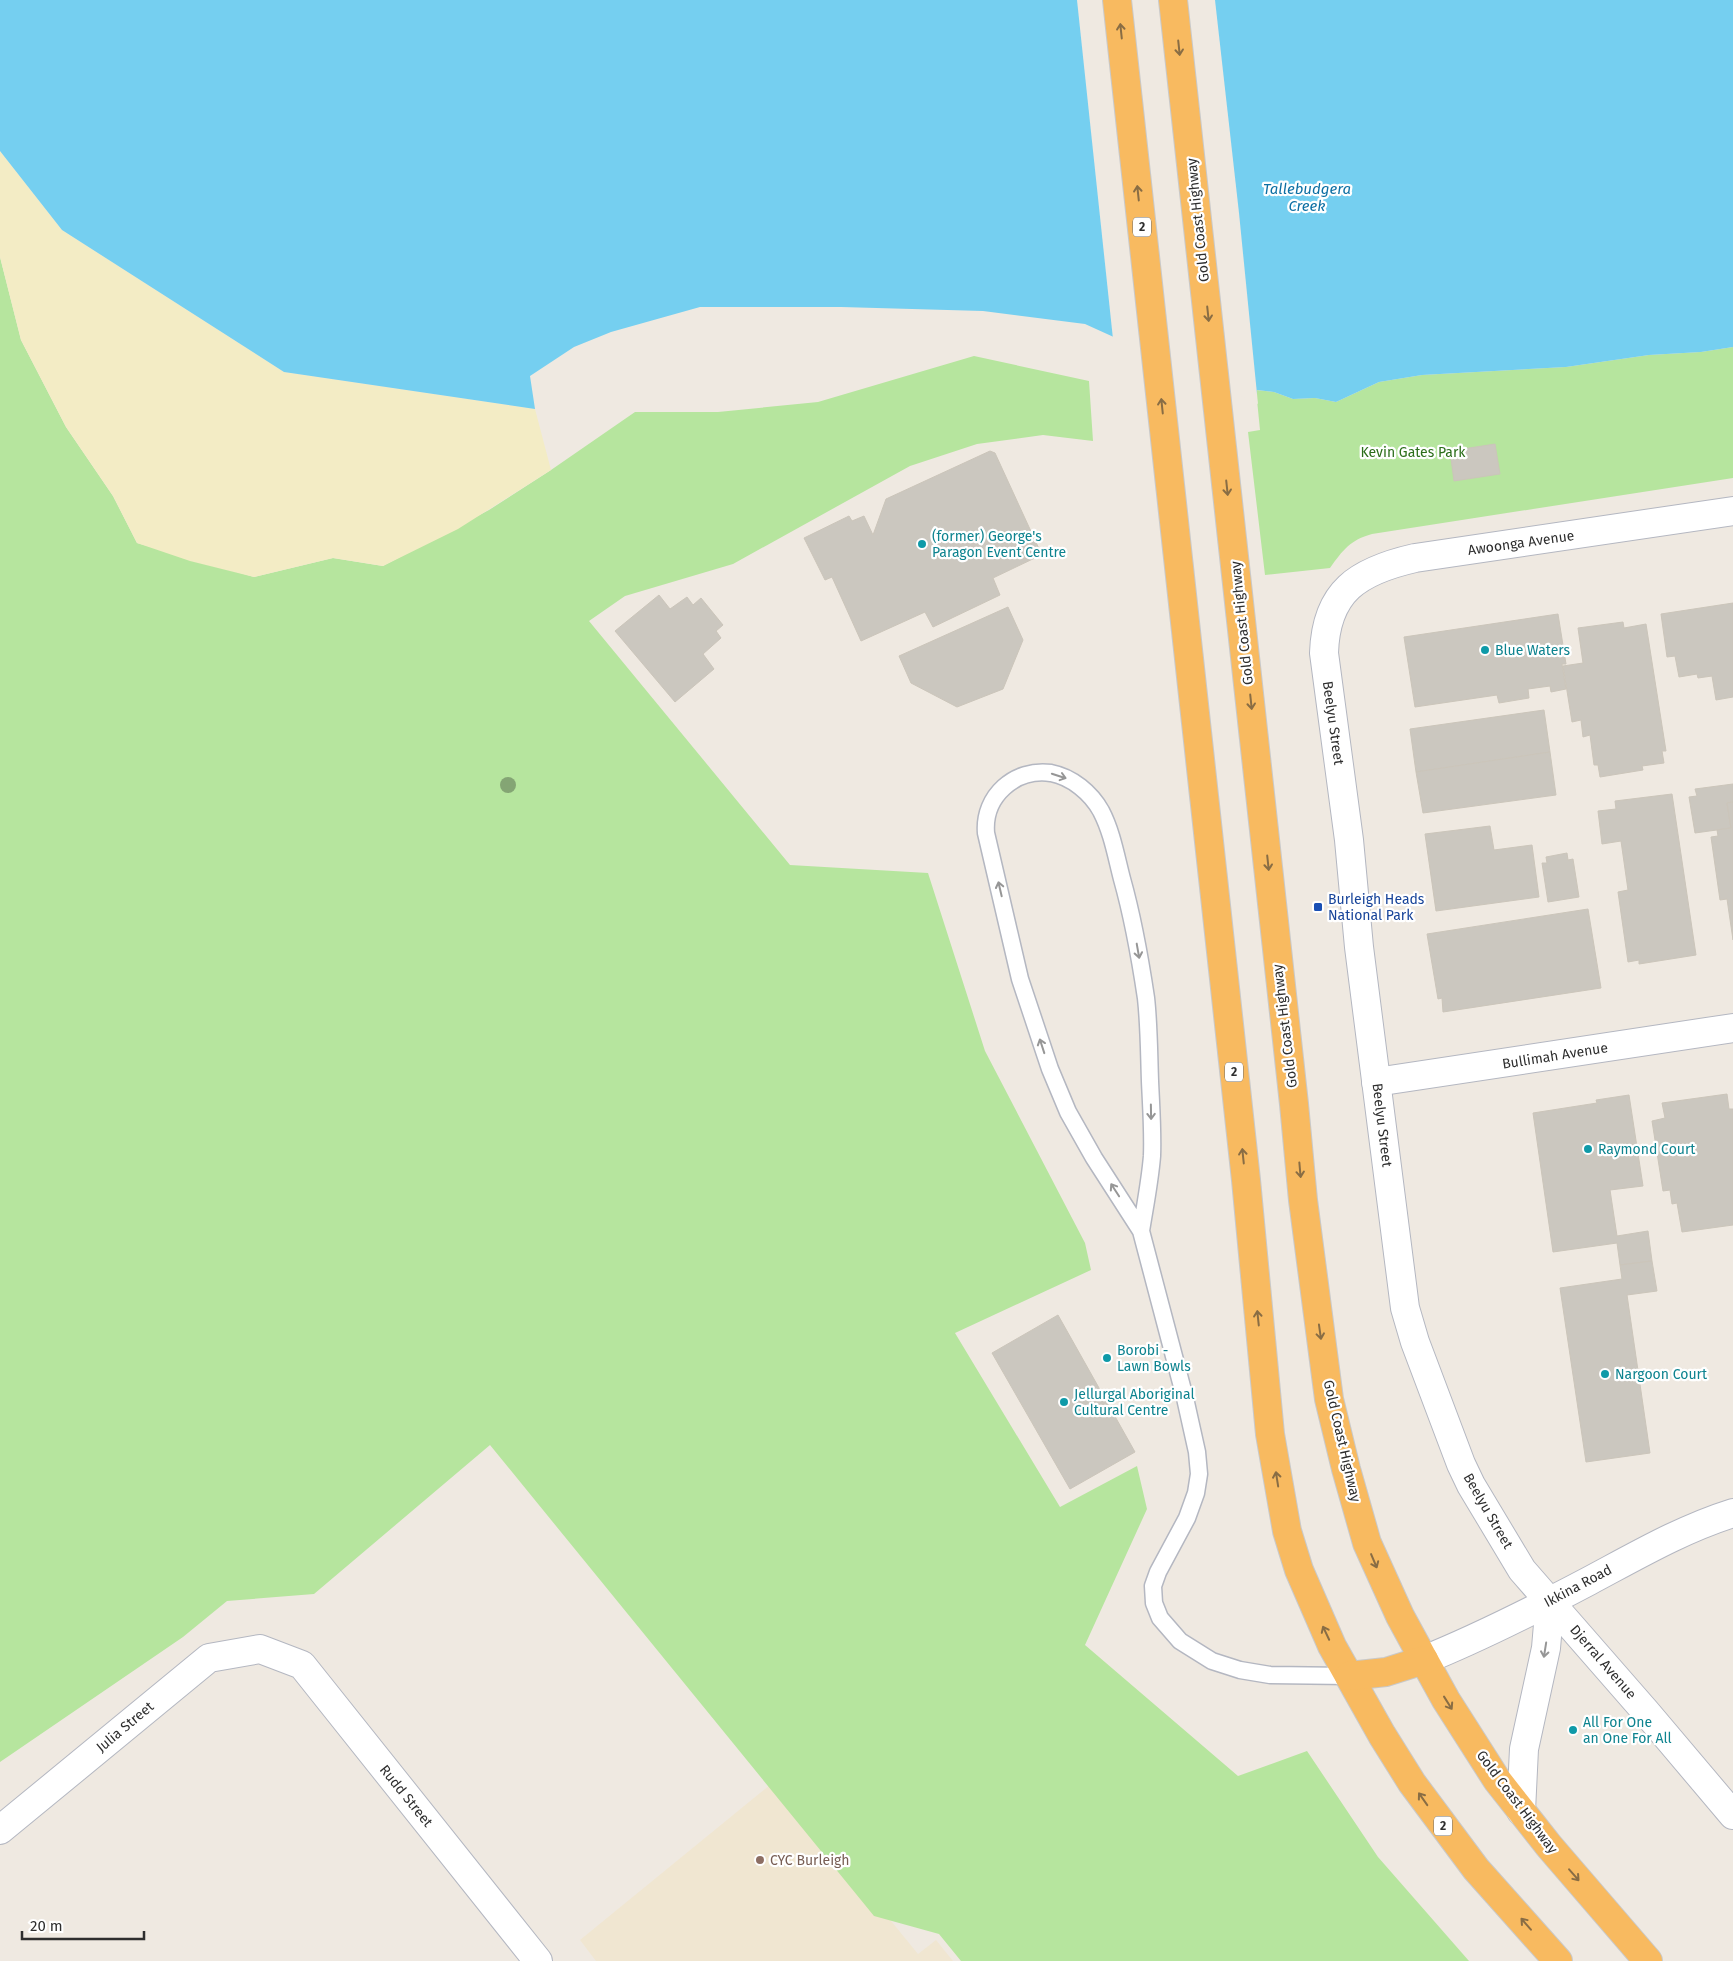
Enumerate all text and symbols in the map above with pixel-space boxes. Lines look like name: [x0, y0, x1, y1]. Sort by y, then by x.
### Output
one-way arrow: [1116, 23, 1126, 39]
one-way arrow: [1174, 40, 1184, 56]
street label: Gold Coast Highway: [1183, 157, 1213, 283]
water label: Tallebudgera Creek: [1263, 180, 1351, 215]
one-way arrow: [1133, 185, 1143, 201]
road number: 2: [1133, 218, 1151, 236]
one-way arrow: [1203, 306, 1213, 322]
one-way arrow: [1157, 399, 1167, 415]
park label: Kevin Gates Park: [1360, 444, 1466, 461]
one-way arrow: [1222, 480, 1232, 496]
street label: Awoonga Avenue: [1467, 527, 1575, 559]
place label: (former) George's Paragon Event Centre: [932, 528, 1066, 561]
marker: (former) George's Paragon Event Centre: [916, 538, 928, 550]
street label: Gold Coast Highway: [1227, 560, 1257, 686]
place label: Blue Waters: [1495, 642, 1571, 659]
marker: Blue Waters: [1479, 644, 1491, 656]
street label: Beelyu Street: [1319, 680, 1347, 767]
one-way arrow: [1246, 694, 1255, 710]
one-way arrow: [1051, 772, 1066, 781]
one-way arrow: [1263, 855, 1273, 871]
one-way arrow: [995, 881, 1004, 897]
place label: Burleigh Heads National Park: [1328, 891, 1425, 924]
marker: Burleigh Heads National Park: [1312, 901, 1324, 913]
one-way arrow: [1134, 942, 1144, 958]
street label: Gold Coast Highway: [1269, 963, 1301, 1089]
one-way arrow: [1037, 1038, 1046, 1054]
street label: Bullimah Avenue: [1501, 1039, 1609, 1073]
road number: 2: [1225, 1062, 1243, 1082]
street label: Beelyu Street: [1368, 1082, 1396, 1169]
one-way arrow: [1146, 1104, 1156, 1120]
place label: Raymond Court: [1598, 1141, 1696, 1158]
marker: Raymond Court: [1582, 1143, 1594, 1155]
one-way arrow: [1238, 1148, 1248, 1164]
one-way arrow: [1296, 1162, 1305, 1178]
one-way arrow: [1110, 1183, 1120, 1197]
one-way arrow: [1254, 1310, 1263, 1326]
one-way arrow: [1315, 1323, 1325, 1339]
place label: Borobi - Lawn Bowls: [1117, 1342, 1191, 1375]
marker: Borobi - Lawn Bowls: [1101, 1352, 1113, 1364]
place label: Nargoon Court: [1615, 1366, 1708, 1383]
marker: Nargoon Court: [1599, 1368, 1611, 1380]
street label: Gold Coast Highway: [1320, 1378, 1364, 1504]
place label: Jellurgal Aboriginal Cultural Centre: [1074, 1386, 1195, 1419]
marker: Jellurgal Aboriginal Cultural Centre: [1058, 1396, 1070, 1408]
street label: Beelyu Street: [1460, 1470, 1517, 1553]
one-way arrow: [1272, 1472, 1282, 1488]
one-way arrow: [1370, 1553, 1380, 1568]
street label: Ikkina Road: [1541, 1561, 1615, 1611]
street label: Djerral Avenue: [1566, 1621, 1640, 1703]
one-way arrow: [1320, 1626, 1330, 1641]
one-way arrow: [1540, 1641, 1550, 1657]
one-way arrow: [1443, 1695, 1453, 1709]
street label: Julia Street: [93, 1697, 158, 1756]
place label: All For One an One For All: [1583, 1714, 1672, 1747]
marker: All For One an One For All: [1567, 1724, 1579, 1736]
street label: Gold Coast Highway: [1473, 1747, 1561, 1857]
street label: Rudd Street: [376, 1761, 437, 1831]
one-way arrow: [1418, 1792, 1428, 1806]
road number: 2: [1434, 1816, 1452, 1835]
place label: CYC Burleigh: [770, 1852, 850, 1869]
marker: CYC Burleigh: [754, 1854, 766, 1866]
one-way arrow: [1569, 1869, 1580, 1882]
scale bar: [22, 1908, 145, 1940]
text: 20 m: [30, 1917, 63, 1935]
one-way arrow: [1520, 1918, 1531, 1931]

